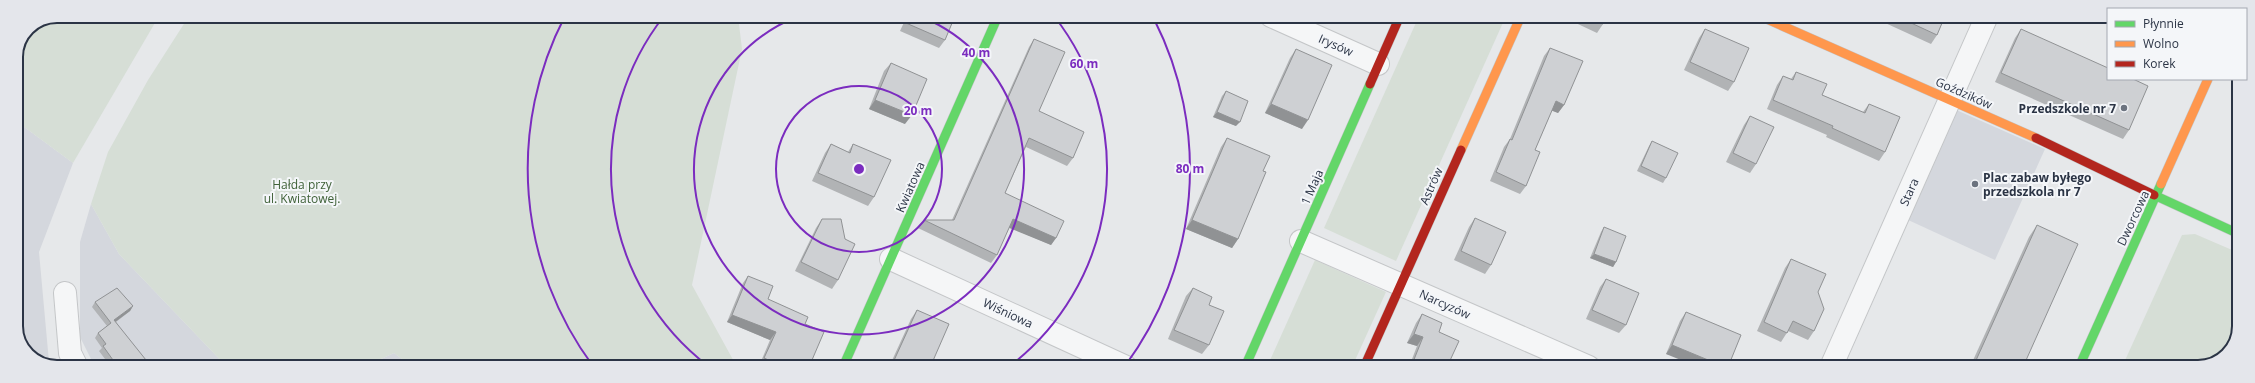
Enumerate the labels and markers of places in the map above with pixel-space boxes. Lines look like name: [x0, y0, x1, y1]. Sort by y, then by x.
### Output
place label: Przedszkole nr 7: [2019, 100, 2116, 117]
marker: Przedszkole nr 7: [2119, 103, 2129, 113]
centre of rings: [852, 162, 866, 176]
place label: Plac zabaw byłego przedszkola nr 7: [1983, 169, 2091, 200]
marker: Plac zabaw byłego przedszkola nr 7: [1970, 179, 1980, 189]

